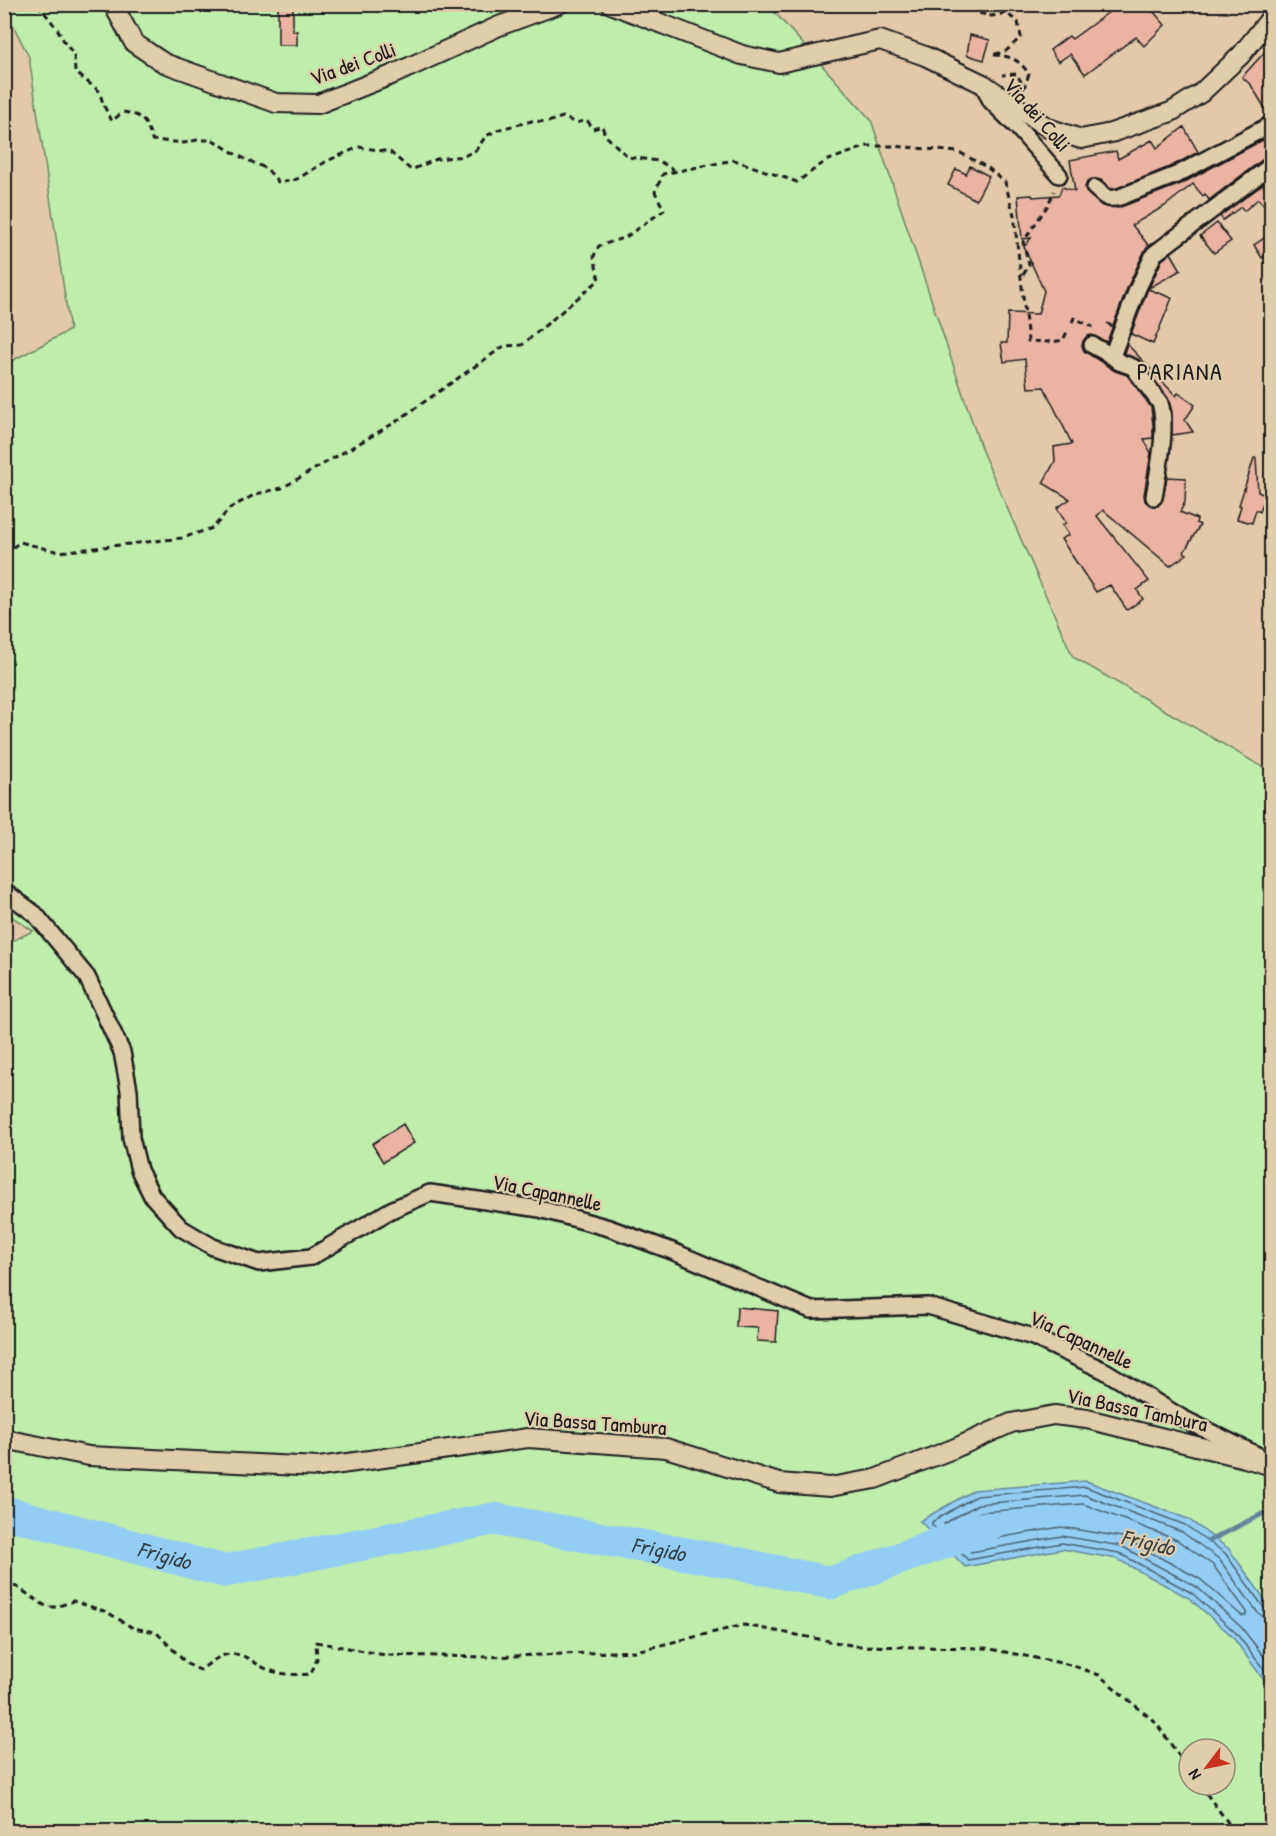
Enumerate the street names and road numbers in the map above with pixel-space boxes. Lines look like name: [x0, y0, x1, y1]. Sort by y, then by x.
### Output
street label: Via dei Colli: [306, 35, 400, 92]
street label: Via dei Colli: [997, 71, 1078, 158]
street label: Via Capannelle: [490, 1167, 605, 1218]
street label: Via Capannelle: [1025, 1303, 1138, 1376]
street label: Via Bassa Tambura: [1064, 1380, 1210, 1439]
street label: Via Bassa Tambura: [523, 1403, 668, 1442]

